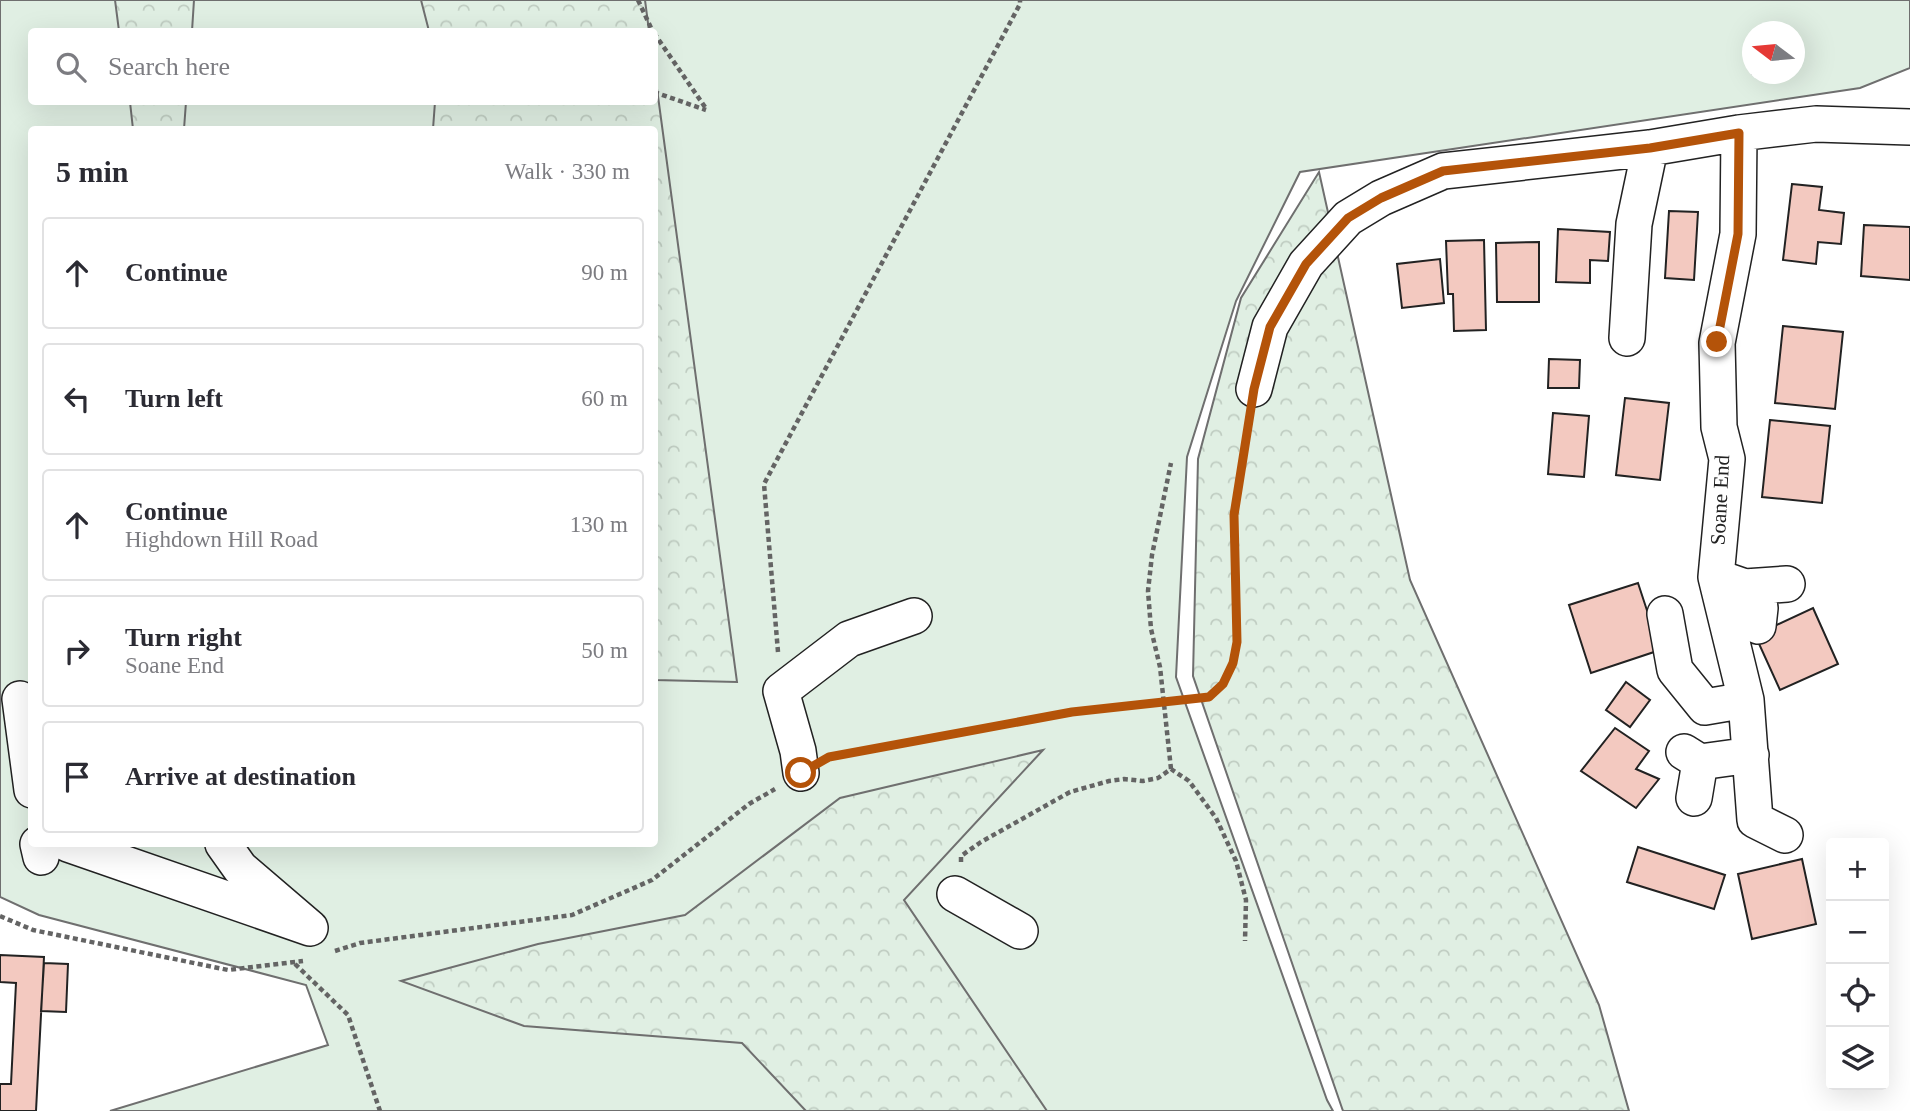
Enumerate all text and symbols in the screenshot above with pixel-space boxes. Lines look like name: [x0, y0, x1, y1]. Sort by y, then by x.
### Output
north arrow: [1742, 21, 1805, 84]
search box: [28, 28, 658, 105]
icon: search: [52, 48, 90, 86]
text: Search here: [108, 52, 230, 81]
text: 5 min: [56, 155, 129, 188]
text: Walk · 330 m: [505, 159, 630, 184]
icon: ahead: [58, 254, 96, 292]
text: Continue: [125, 258, 228, 287]
text: 90 m: [581, 260, 628, 285]
route end: [1701, 326, 1732, 357]
icon: left: [58, 380, 96, 418]
text: Turn left: [125, 384, 223, 413]
text: 60 m: [581, 386, 628, 411]
street label: Soane End: [1706, 454, 1734, 546]
text: Continue: [125, 497, 228, 526]
icon: ahead: [58, 506, 96, 544]
text: 130 m: [570, 512, 628, 537]
text: Highdown Hill Road: [125, 527, 318, 552]
text: Turn right: [125, 623, 242, 652]
icon: right: [58, 632, 96, 670]
text: 50 m: [581, 638, 628, 663]
text: Soane End: [125, 653, 224, 678]
route start: [785, 757, 816, 788]
icon: arrive: [58, 758, 96, 796]
text: Arrive at destination: [125, 762, 356, 791]
map controls: [1826, 838, 1889, 1090]
button: +: [1826, 838, 1889, 901]
button: −: [1826, 901, 1889, 964]
button: locate: [1826, 964, 1889, 1027]
button: layers: [1826, 1027, 1889, 1090]

